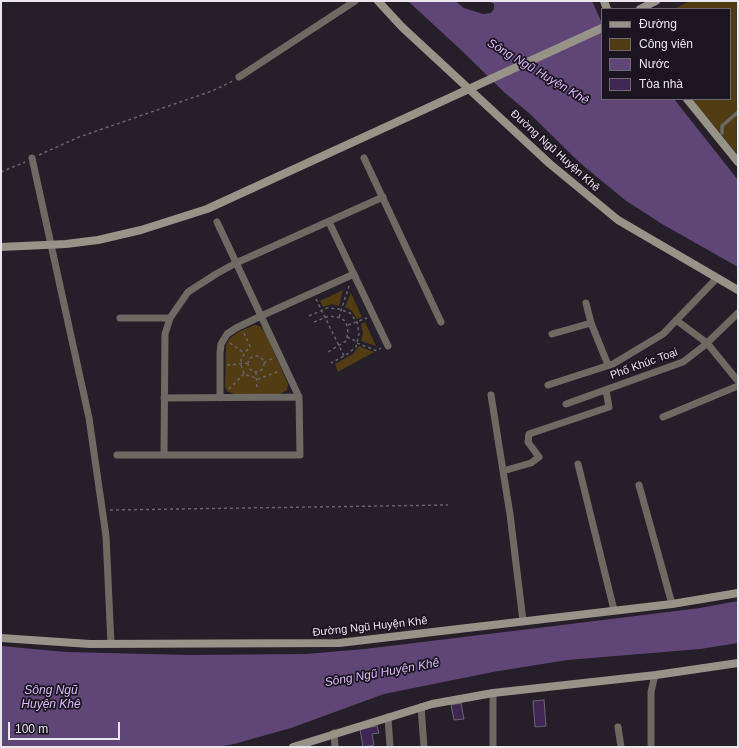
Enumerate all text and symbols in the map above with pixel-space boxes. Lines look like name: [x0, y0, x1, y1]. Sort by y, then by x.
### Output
legend: [601, 8, 731, 100]
text: Đường: [639, 17, 677, 31]
water label: Sông Ngũ Huyện Khê: [485, 36, 591, 108]
text: Công viên: [639, 37, 693, 51]
text: Nước: [639, 57, 670, 71]
text: Tòa nhà: [639, 77, 683, 91]
street label: Đường Ngũ Huyện Khê: [508, 107, 602, 195]
street label: Phố Khúc Toại: [608, 346, 680, 382]
street label: Đường Ngũ Huyện Khê: [312, 614, 428, 640]
water label: Sông Ngũ Huyện Khê: [324, 656, 440, 690]
water label: Sông Ngũ Huyện Khê: [21, 684, 81, 712]
scale bar: [10, 714, 122, 740]
text: 100 m: [15, 722, 48, 736]

